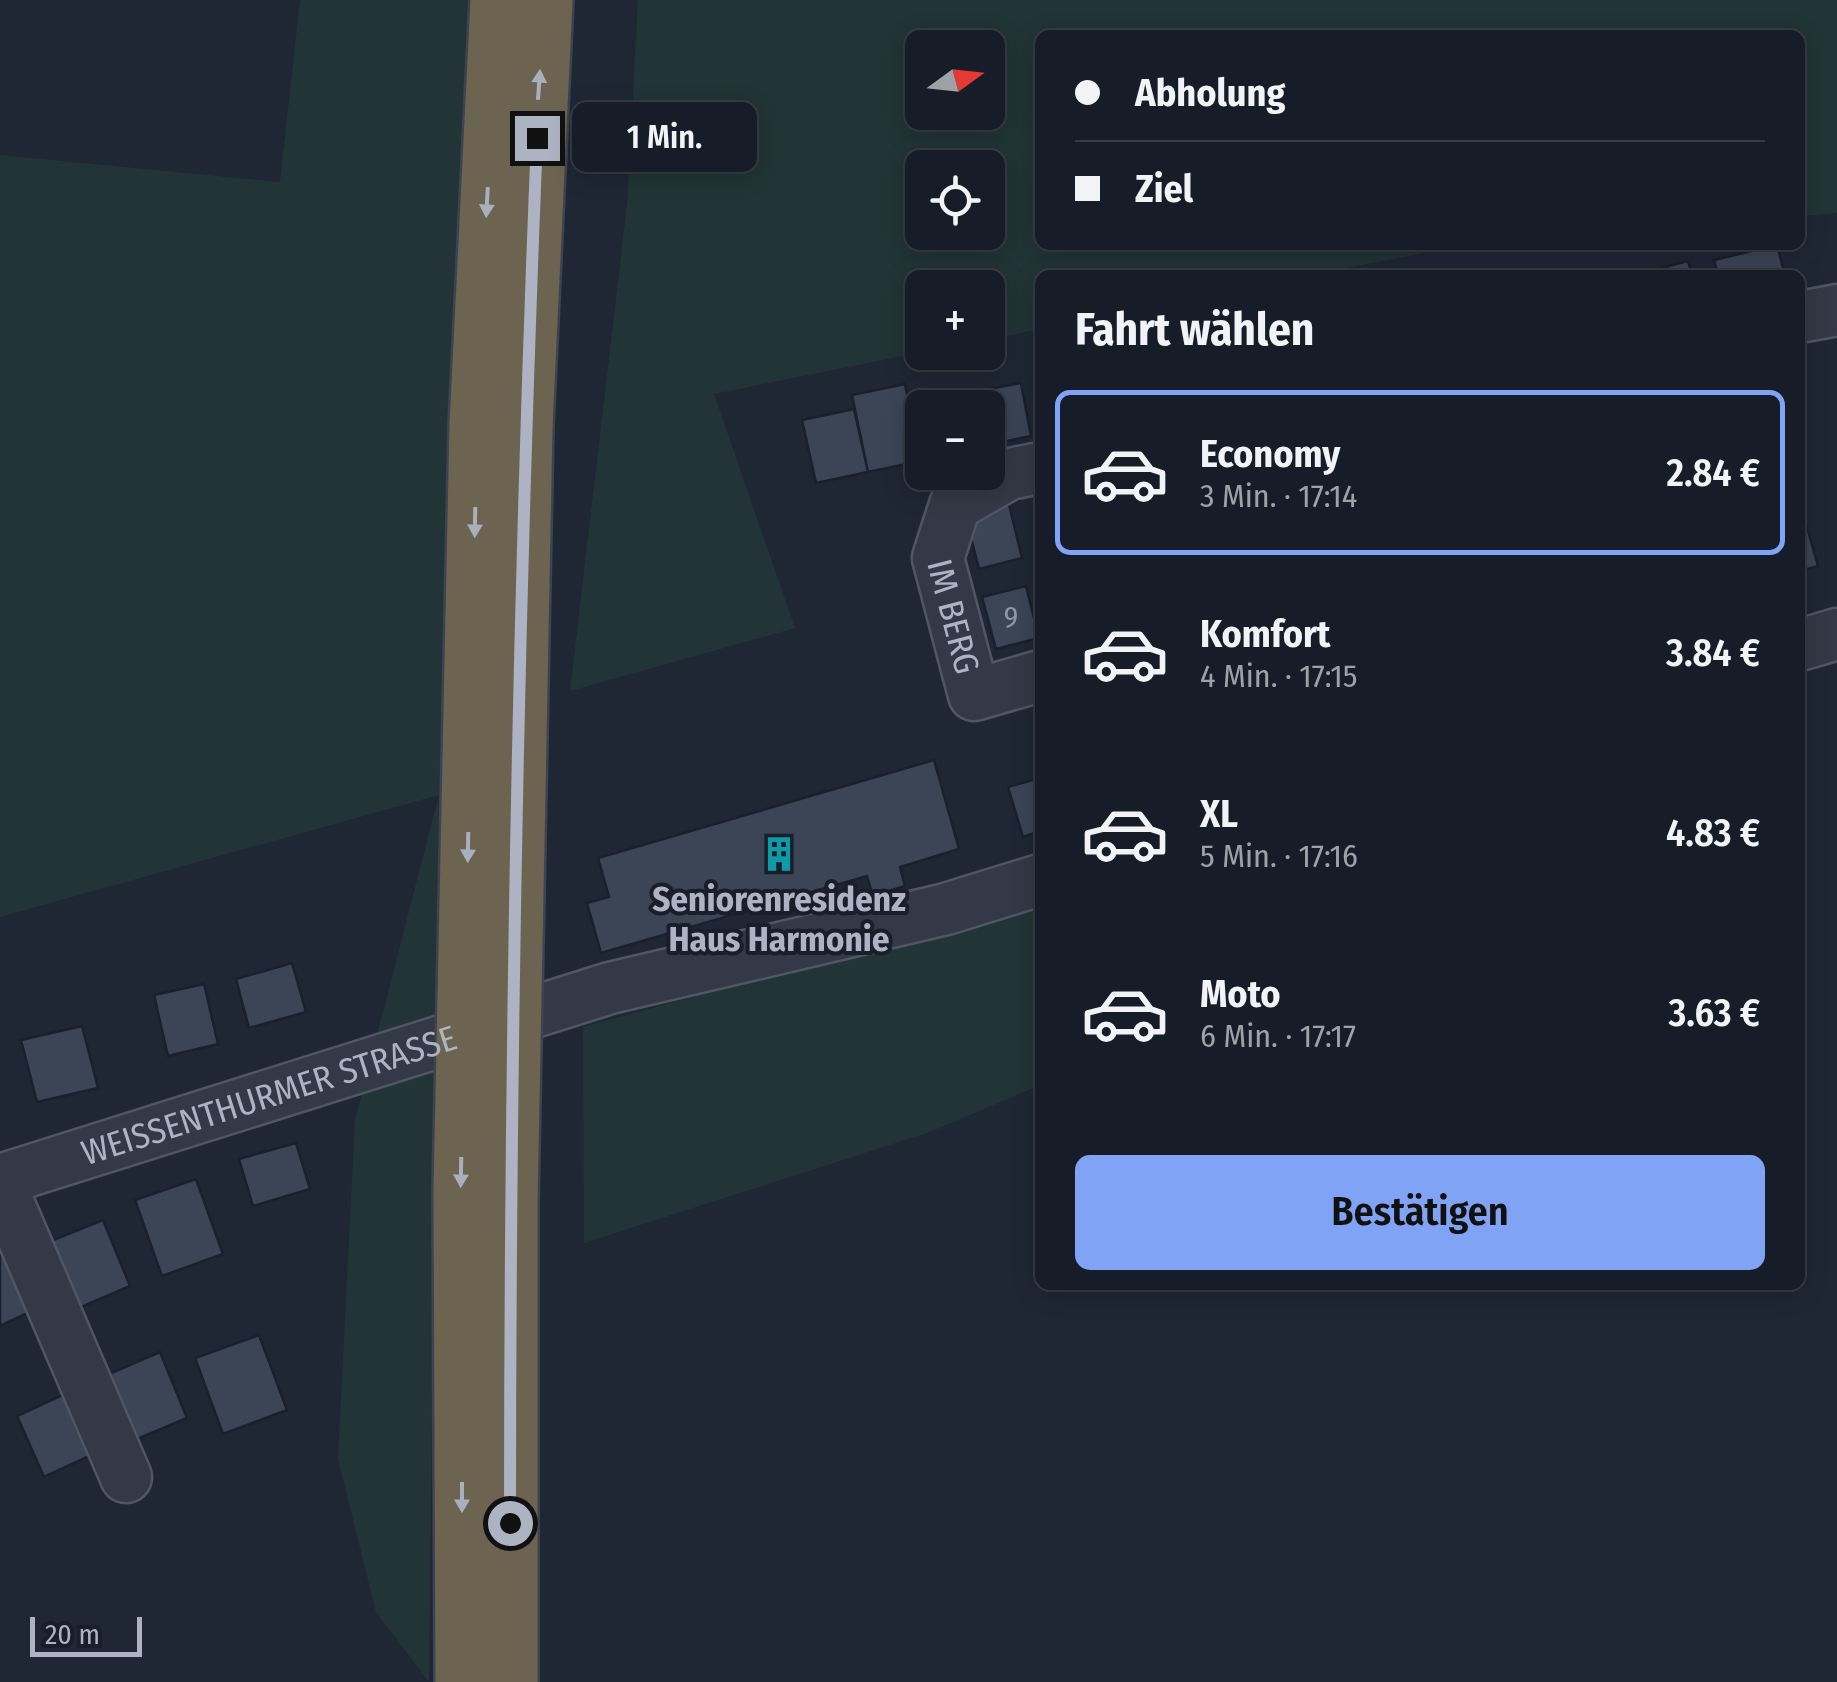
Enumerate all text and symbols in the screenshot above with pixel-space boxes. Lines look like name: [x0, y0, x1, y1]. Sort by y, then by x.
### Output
north arrow: [905, 30, 1005, 130]
map controls: [905, 30, 1005, 490]
one-way arrow: [532, 68, 548, 100]
text: Abholung: [1135, 70, 1285, 116]
callout: 1 Min.: [572, 103, 757, 173]
route end: [515, 116, 560, 161]
text: 1 Min.: [627, 118, 702, 156]
button: locate: [905, 150, 1005, 250]
text: Ziel: [1135, 166, 1193, 212]
one-way arrow: [479, 187, 495, 219]
button: +: [905, 270, 1005, 370]
text: Fahrt wählen: [1075, 303, 1314, 357]
button: −: [905, 390, 1005, 490]
icon: car: [1080, 428, 1170, 518]
text: Economy: [1200, 431, 1340, 477]
text: 2.84 €: [1666, 450, 1760, 496]
text: 3 Min. · 17:14: [1200, 477, 1357, 515]
one-way arrow: [467, 507, 483, 539]
street label: IM BERG: [918, 555, 989, 678]
house number: 9: [1004, 599, 1018, 635]
icon: car: [1080, 608, 1170, 698]
text: Komfort: [1200, 611, 1330, 657]
text: 3.84 €: [1666, 630, 1760, 676]
text: 4 Min. · 17:15: [1200, 657, 1357, 695]
icon: car: [1080, 788, 1170, 878]
text: XL: [1200, 791, 1238, 837]
text: 4.83 €: [1666, 810, 1760, 856]
one-way arrow: [459, 832, 475, 864]
building icon: Seniorenresidenz Haus Harmonie: [760, 835, 798, 873]
text: 5 Min. · 17:16: [1200, 837, 1358, 875]
place label: Seniorenresidenz Haus Harmonie: [652, 878, 906, 960]
icon: car: [1080, 968, 1170, 1058]
text: Moto: [1200, 971, 1281, 1017]
text: 3.63 €: [1668, 990, 1760, 1036]
street label: WEISSENTHURMER STRASSE: [76, 1017, 462, 1174]
text: 6 Min. · 17:17: [1200, 1017, 1356, 1055]
button: Bestätigen: [1075, 1155, 1765, 1270]
one-way arrow: [453, 1157, 469, 1189]
one-way arrow: [454, 1482, 470, 1514]
route start: [488, 1501, 533, 1546]
scale bar: [30, 1612, 142, 1656]
text: 20 m: [45, 1618, 100, 1651]

